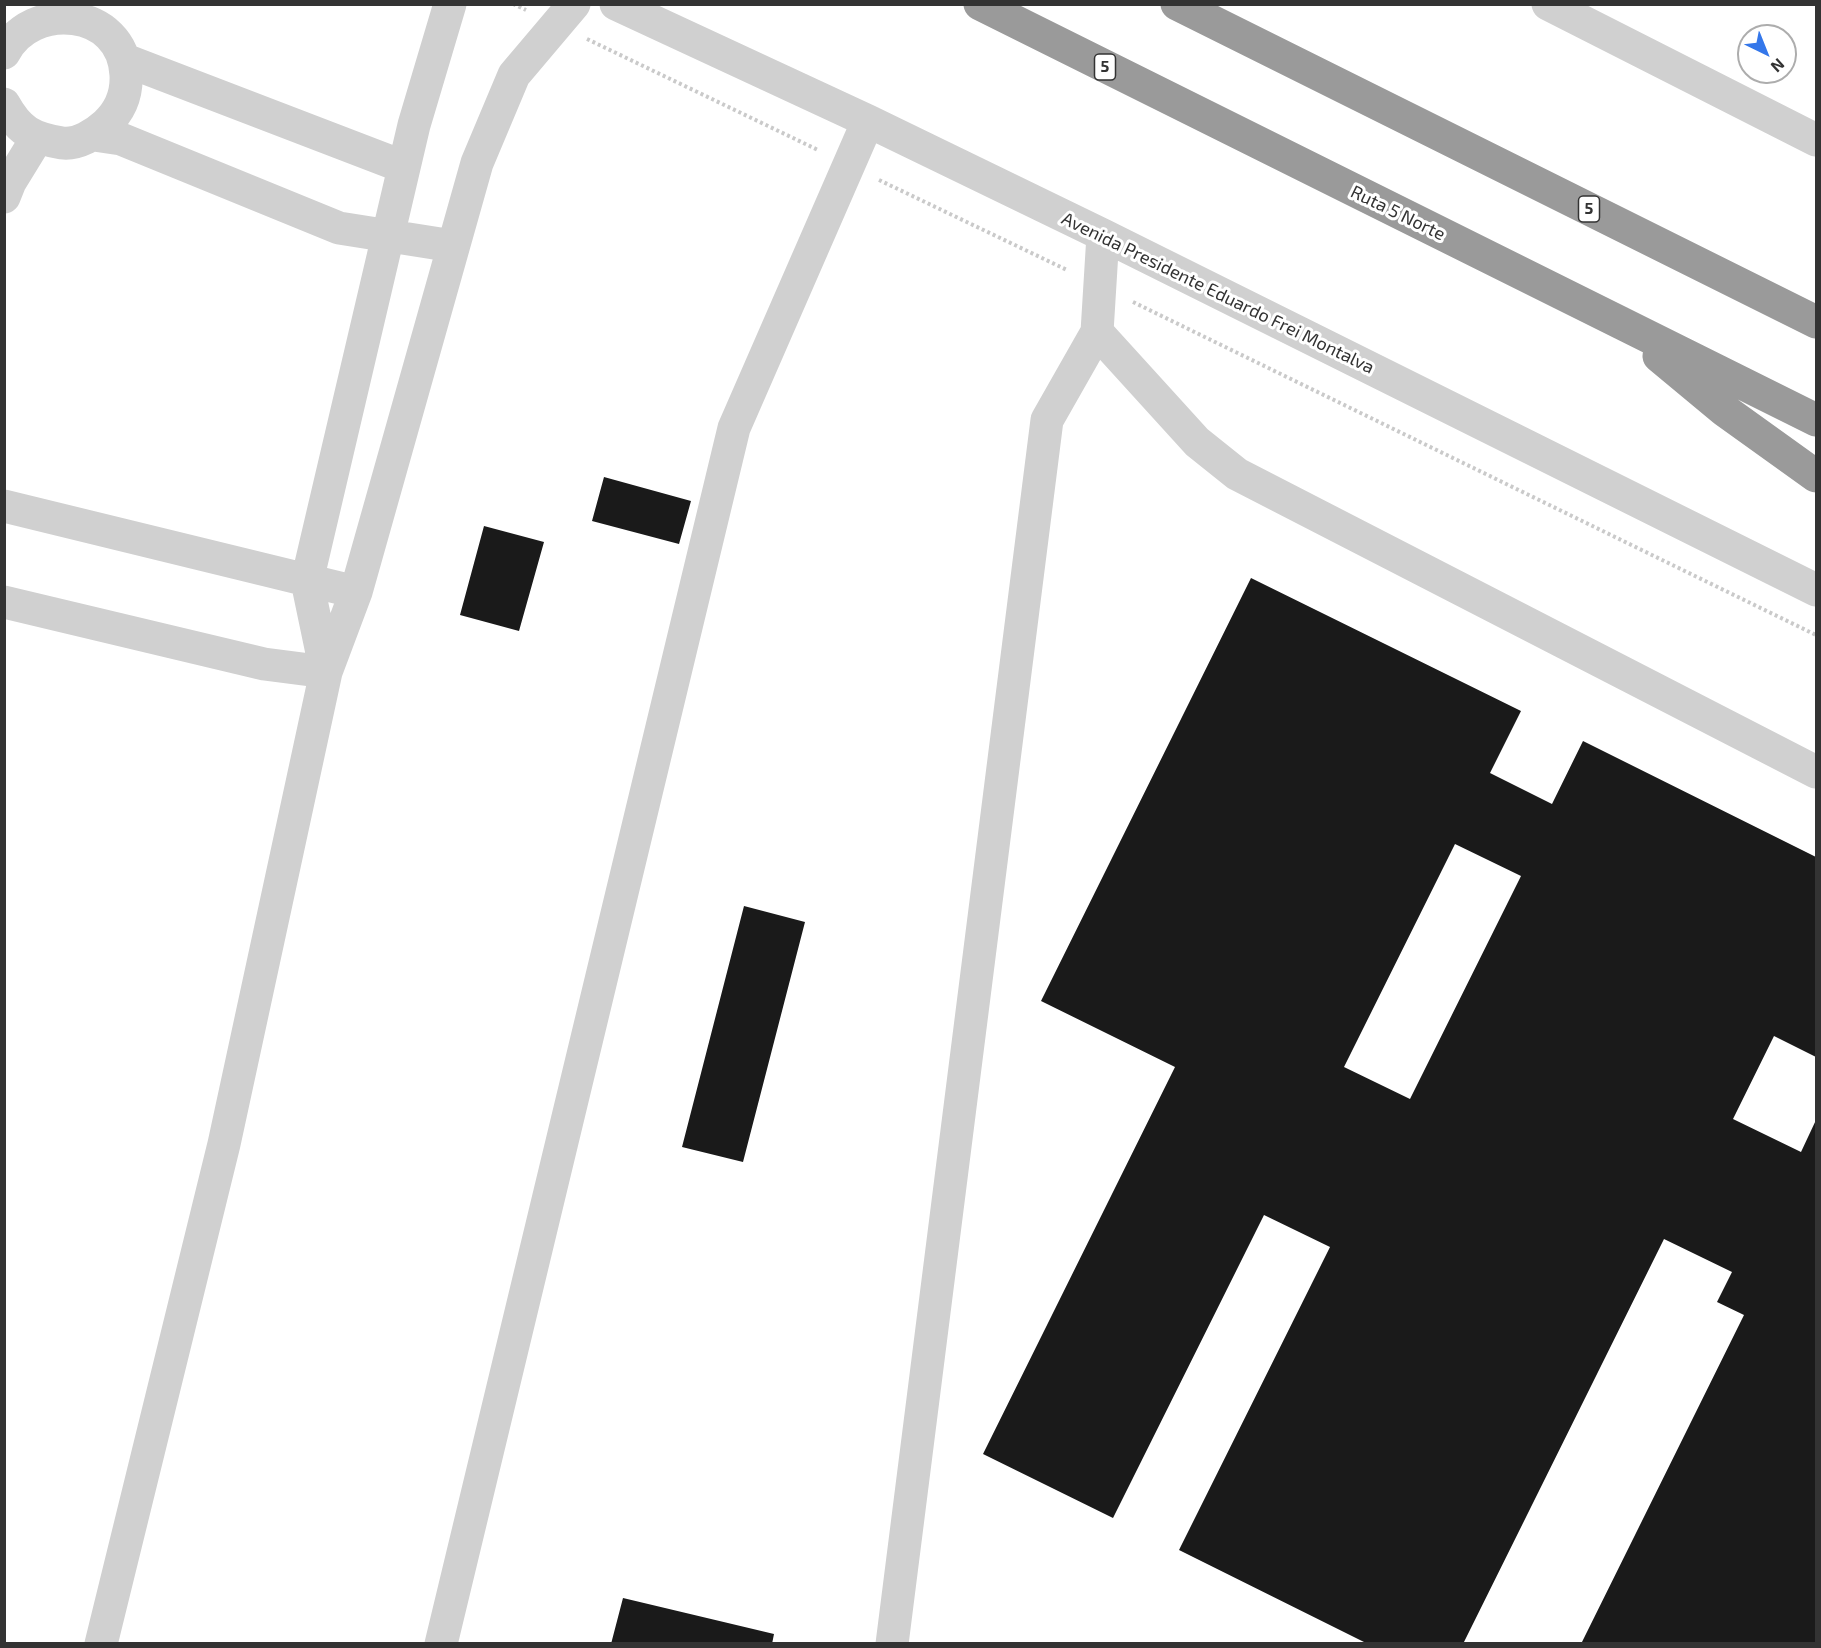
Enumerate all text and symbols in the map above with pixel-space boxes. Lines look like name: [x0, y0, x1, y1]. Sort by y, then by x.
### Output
north arrow: [1737, 24, 1797, 84]
road number: 5: [1094, 54, 1116, 80]
text: N: [1768, 55, 1789, 77]
street label: Ruta 5 Norte: [1347, 181, 1449, 245]
road number: 5: [1578, 196, 1600, 222]
street label: Avenida Presidente Eduardo Frei Montalva: [1058, 208, 1378, 378]

